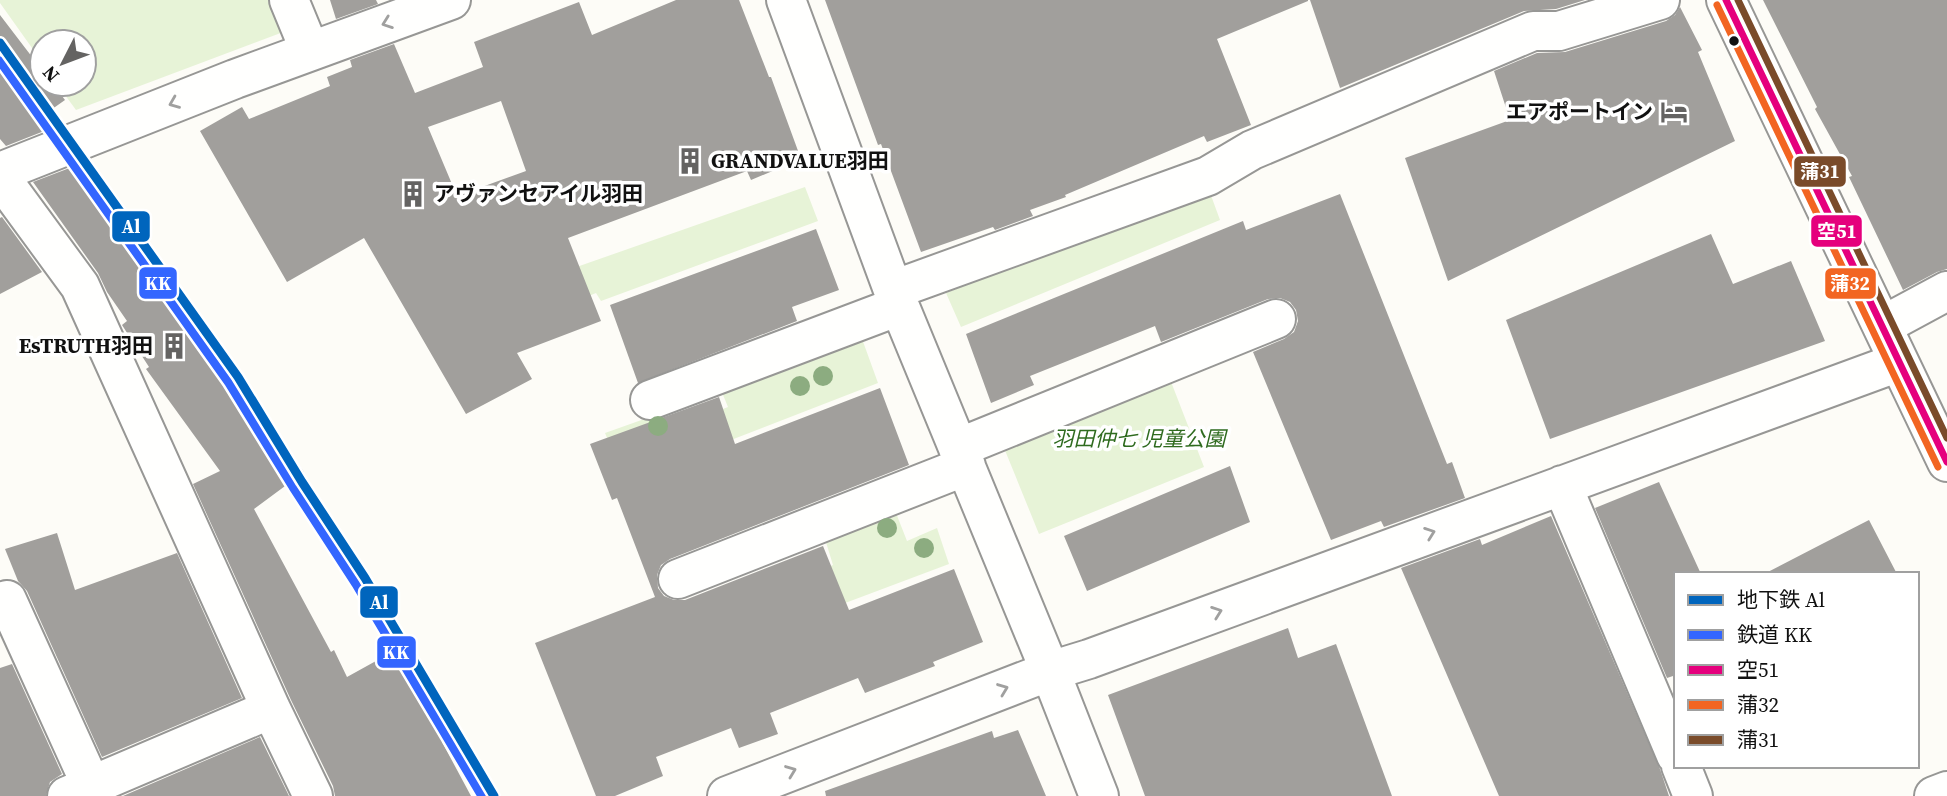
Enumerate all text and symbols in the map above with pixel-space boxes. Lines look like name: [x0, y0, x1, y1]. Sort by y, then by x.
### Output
one-way arrow: [381, 15, 393, 29]
north arrow: [28, 28, 98, 98]
unlabelled marker: [1727, 34, 1741, 48]
text: N: [36, 60, 65, 88]
one-way arrow: [168, 94, 180, 108]
place label: エアポートイン: [1506, 97, 1653, 126]
hotel icon: エアポートイン: [1659, 97, 1689, 127]
building icon: GRANDVALUE羽田: [675, 146, 705, 176]
place label: GRANDVALUE羽田: [711, 146, 889, 175]
line badge: 蒲31: [1793, 155, 1847, 188]
text: 蒲31: [1800, 158, 1840, 184]
building icon: アヴァンセアイル羽田: [398, 179, 428, 209]
place label: アヴァンセアイル羽田: [434, 179, 643, 208]
line badge: Al: [111, 210, 151, 243]
text: Al: [122, 213, 140, 239]
line badge: 空51: [1810, 214, 1863, 248]
text: 空51: [1817, 218, 1857, 244]
line badge: KK: [138, 266, 178, 300]
line badge: 蒲32: [1824, 267, 1877, 300]
text: KK: [145, 270, 172, 296]
text: 蒲32: [1830, 270, 1870, 296]
place label: EsTRUTH羽田: [19, 331, 153, 360]
building icon: EsTRUTH羽田: [159, 331, 189, 361]
park label: 羽田仲七 児童公園: [1053, 424, 1228, 453]
one-way arrow: [1424, 527, 1436, 541]
legend: [1674, 572, 1919, 768]
line badge: Al: [359, 585, 399, 619]
text: 地下鉄 Al: [1737, 585, 1825, 614]
text: Al: [370, 589, 388, 615]
one-way arrow: [1210, 606, 1222, 620]
text: 鉄道 KK: [1737, 620, 1812, 649]
line badge: KK: [376, 635, 417, 669]
text: KK: [383, 639, 410, 665]
text: 空51: [1737, 655, 1779, 684]
one-way arrow: [996, 684, 1008, 698]
text: 蒲32: [1737, 690, 1779, 719]
text: 蒲31: [1737, 725, 1779, 754]
one-way arrow: [784, 766, 796, 780]

